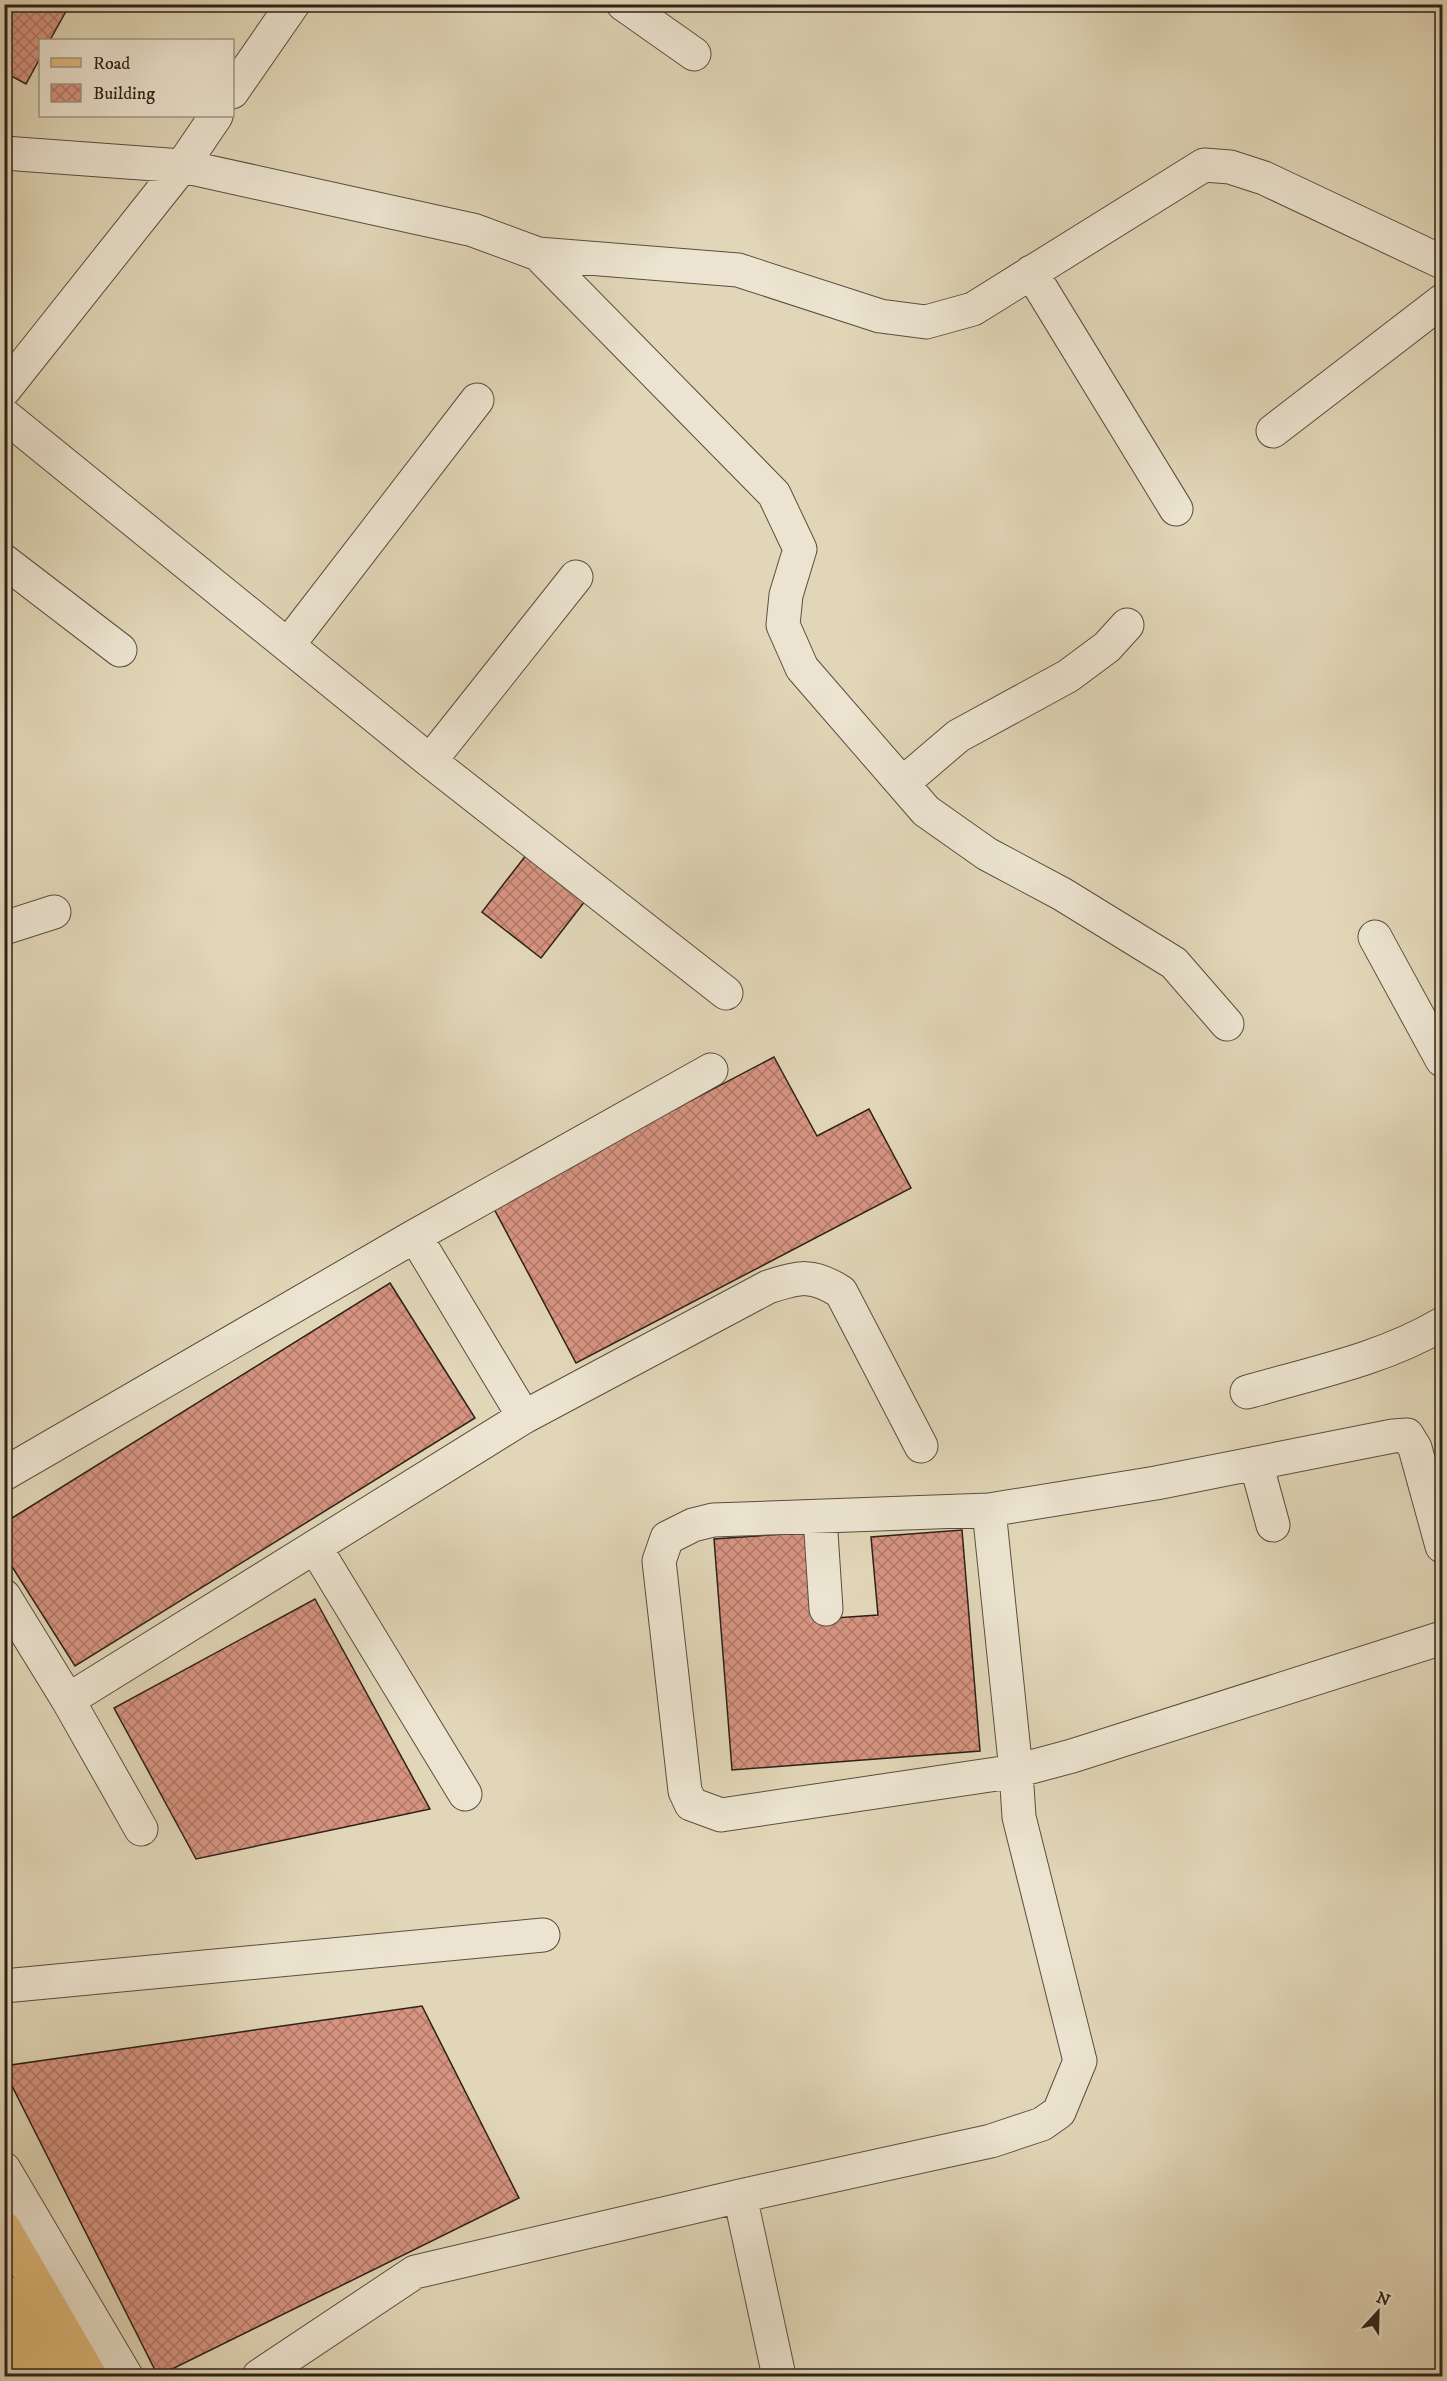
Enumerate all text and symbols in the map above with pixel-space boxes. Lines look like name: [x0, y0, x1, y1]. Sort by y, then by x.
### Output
legend: [39, 39, 234, 117]
text: Road: [93, 53, 130, 75]
text: Building: [93, 83, 155, 105]
north arrow: [1348, 2282, 1408, 2342]
text: N: [1373, 2287, 1393, 2311]

